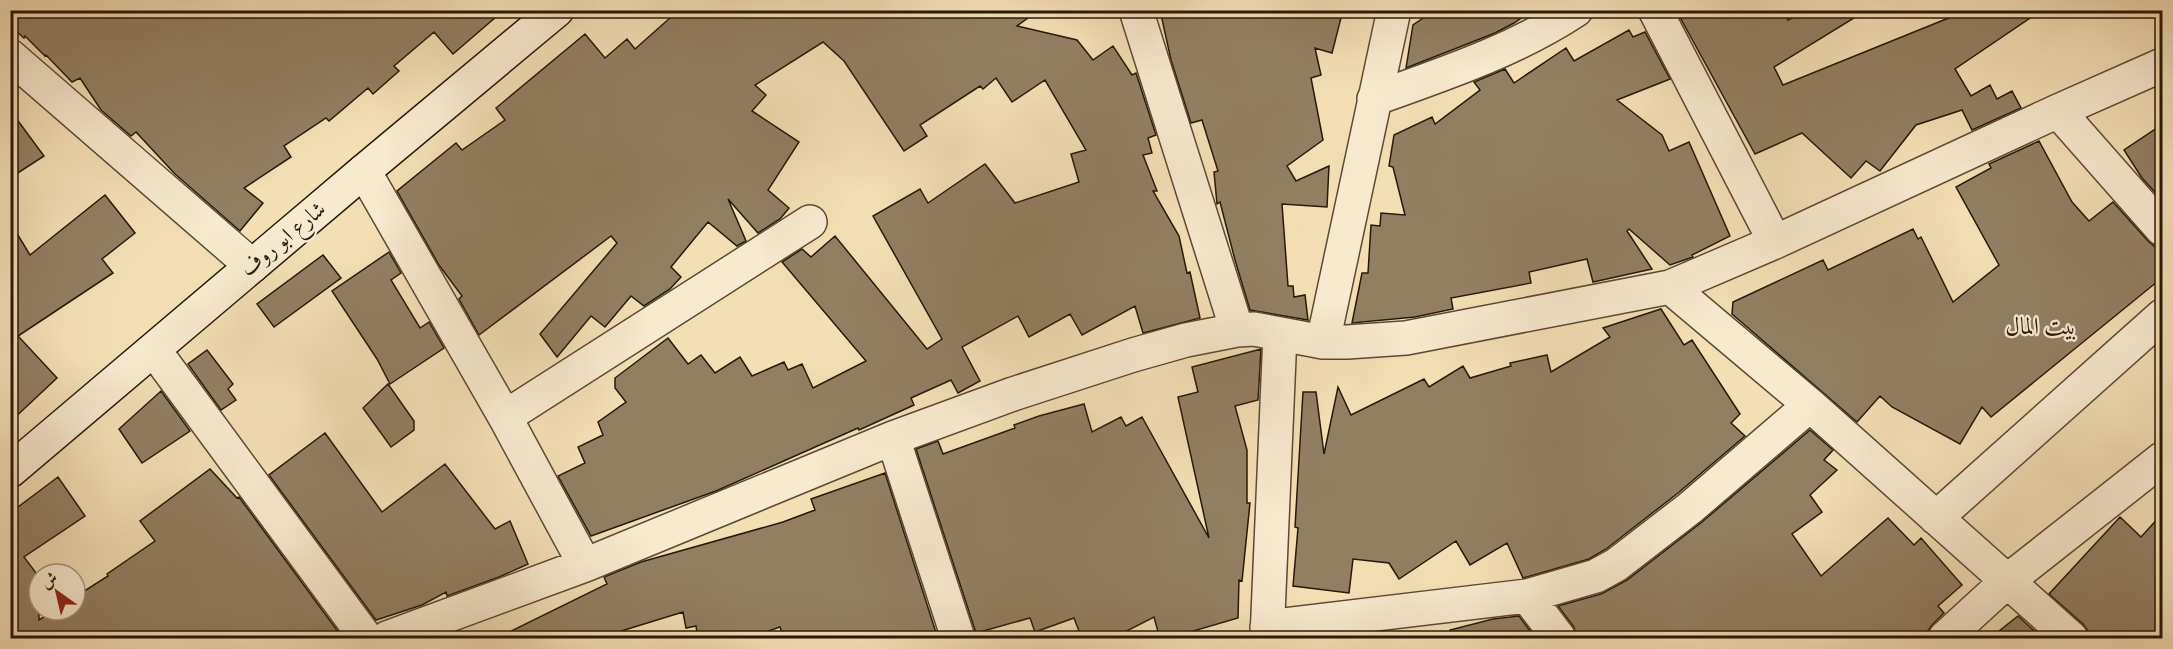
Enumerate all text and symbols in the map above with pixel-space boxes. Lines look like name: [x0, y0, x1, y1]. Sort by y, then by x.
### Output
street label: شارع ابو روف: [235, 196, 334, 286]
district label: بيت المال: [2005, 312, 2077, 340]
north arrow: [27, 562, 87, 622]
text: ش: [37, 568, 61, 592]

